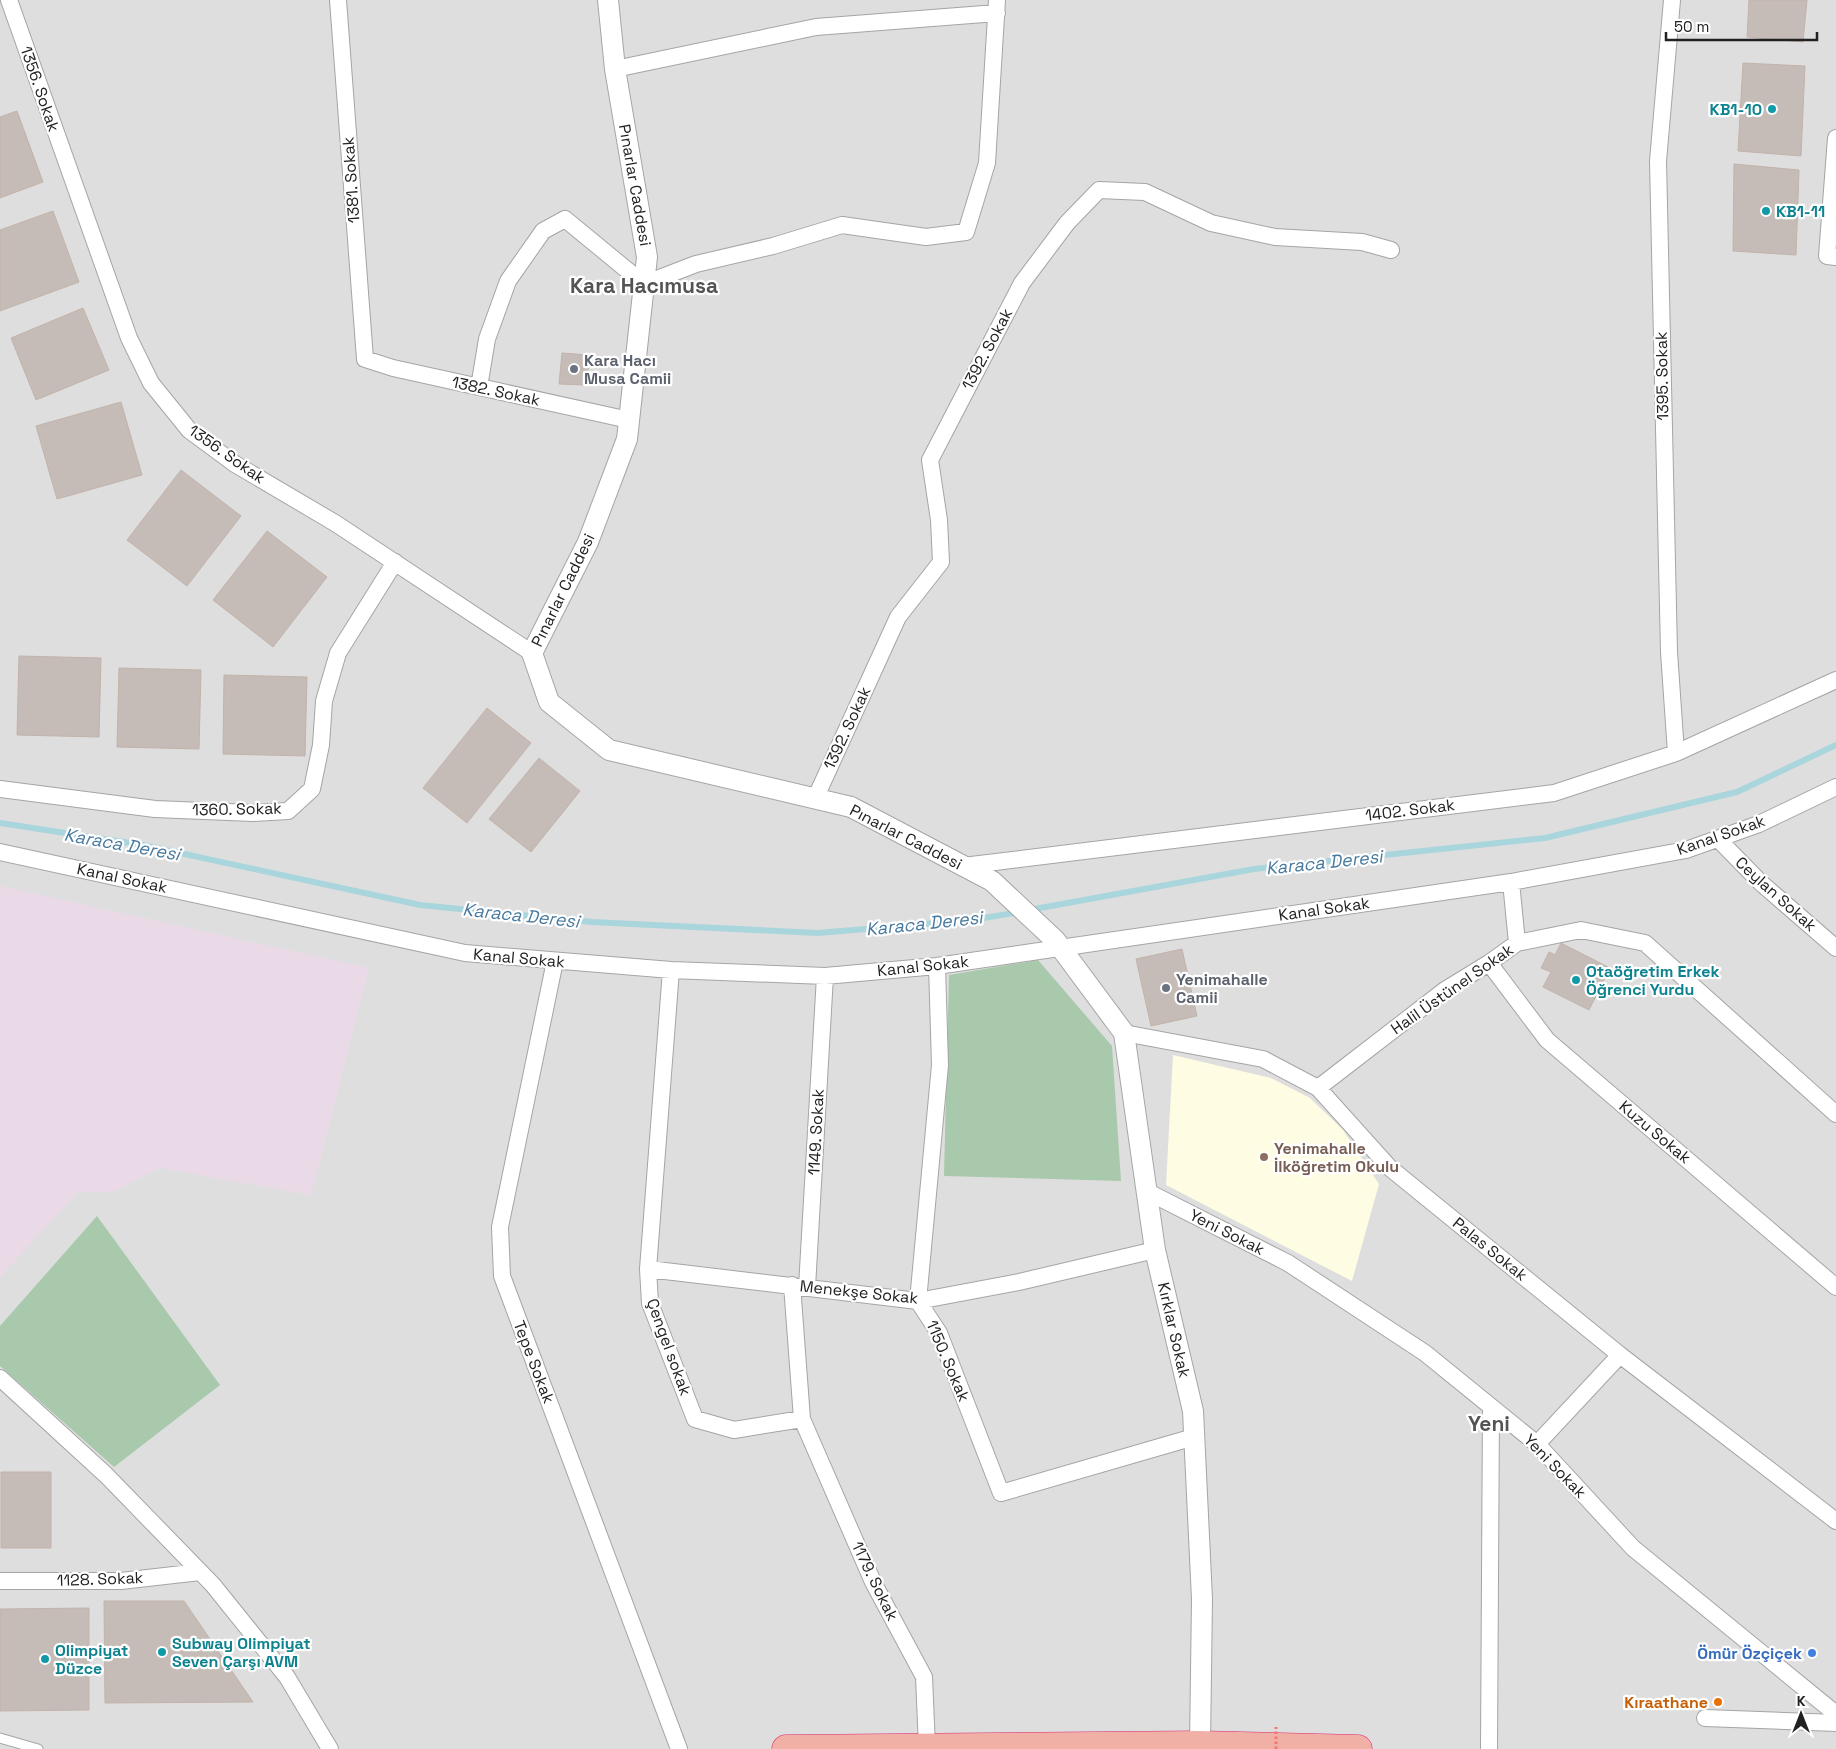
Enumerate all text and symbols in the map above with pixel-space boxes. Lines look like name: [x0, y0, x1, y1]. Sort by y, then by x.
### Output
scale bar: [1666, 10, 1817, 42]
text: 50 m: [1674, 17, 1709, 36]
street label: 1356. Sokak: [16, 43, 65, 135]
place label: KB1-10: [1710, 99, 1762, 120]
marker: KB1-10: [1766, 103, 1778, 115]
street label: Pınarlar Caddesi: [614, 122, 656, 248]
street label: 1381. Sokak: [337, 136, 364, 224]
place label: KB1-11: [1776, 201, 1825, 222]
marker: KB1-11: [1760, 205, 1772, 217]
district label: Kara Hacımusa: [570, 272, 718, 299]
street label: 1392. Sokak: [957, 304, 1017, 393]
street label: 1395. Sokak: [1651, 331, 1673, 421]
place label: Kara Hacı Musa Camii: [584, 350, 671, 389]
marker: Kara Hacı Musa Camii: [568, 363, 580, 375]
street label: 1382. Sokak: [450, 371, 542, 411]
street label: 1356. Sokak: [184, 420, 270, 488]
street label: Pınarlar Caddesi: [526, 530, 600, 650]
street label: 1392. Sokak: [819, 683, 876, 773]
street label: 1402. Sokak: [1364, 794, 1456, 826]
street label: 1360. Sokak: [192, 798, 282, 820]
street label: Pınarlar Caddesi: [846, 800, 966, 874]
street label: Kanal Sokak: [1674, 810, 1768, 860]
water label: Karaca Deresi: [62, 822, 184, 866]
water label: Karaca Deresi: [1264, 844, 1386, 880]
street label: Ceylan Sokak: [1731, 852, 1821, 936]
street label: Kanal Sokak: [75, 858, 170, 898]
street label: Kanal Sokak: [1277, 892, 1371, 926]
water label: Karaca Deresi: [461, 897, 583, 933]
water label: Karaca Deresi: [864, 905, 986, 941]
street label: Halil Üstünel Sokak: [1387, 939, 1518, 1039]
street label: Kanal Sokak: [472, 944, 566, 972]
street label: Kanal Sokak: [876, 951, 970, 981]
place label: Otaöğretim Erkek Öğrenci Yurdu: [1586, 961, 1720, 1000]
place label: Yenimahalle Camii: [1176, 969, 1268, 1008]
marker: Otaöğretim Erkek Öğrenci Yurdu: [1570, 974, 1582, 986]
marker: Yenimahalle Camii: [1160, 982, 1172, 994]
street label: 1149. Sokak: [803, 1088, 829, 1176]
street label: Kuzu Sokak: [1615, 1096, 1696, 1168]
place label: Yenimahalle İlköğretim Okulu: [1274, 1138, 1399, 1177]
marker: Yenimahalle İlköğretim Okulu: [1258, 1151, 1270, 1163]
street label: Yeni Sokak: [1186, 1204, 1268, 1260]
street label: Palas Sokak: [1448, 1212, 1532, 1286]
street label: Menekşe Sokak: [799, 1275, 920, 1309]
street label: Kırklar Sokak: [1153, 1280, 1195, 1380]
street label: Çengel sokak: [642, 1296, 696, 1399]
street label: 1150. Sokak: [921, 1317, 975, 1405]
street label: Tepe Sokak: [509, 1318, 560, 1407]
district label: Yeni: [1468, 1410, 1510, 1437]
street label: Yeni Sokak: [1519, 1429, 1591, 1503]
street label: 1179. Sokak: [847, 1538, 903, 1624]
street label: 1128. Sokak: [56, 1567, 144, 1591]
place label: Subway Olimpiyat Seven Çarşı AVM: [172, 1633, 311, 1672]
place label: Olimpiyat Düzce: [55, 1640, 128, 1679]
place label: Ömür Özçiçek: [1697, 1643, 1802, 1664]
marker: Subway Olimpiyat Seven Çarşı AVM: [156, 1646, 168, 1658]
marker: Ömür Özçiçek: [1806, 1647, 1818, 1659]
marker: Olimpiyat Düzce: [39, 1653, 51, 1665]
north arrow: [1776, 1689, 1826, 1739]
place label: Kıraathane: [1624, 1692, 1708, 1713]
text: K: [1797, 1692, 1806, 1710]
marker: Kıraathane: [1712, 1696, 1724, 1708]

